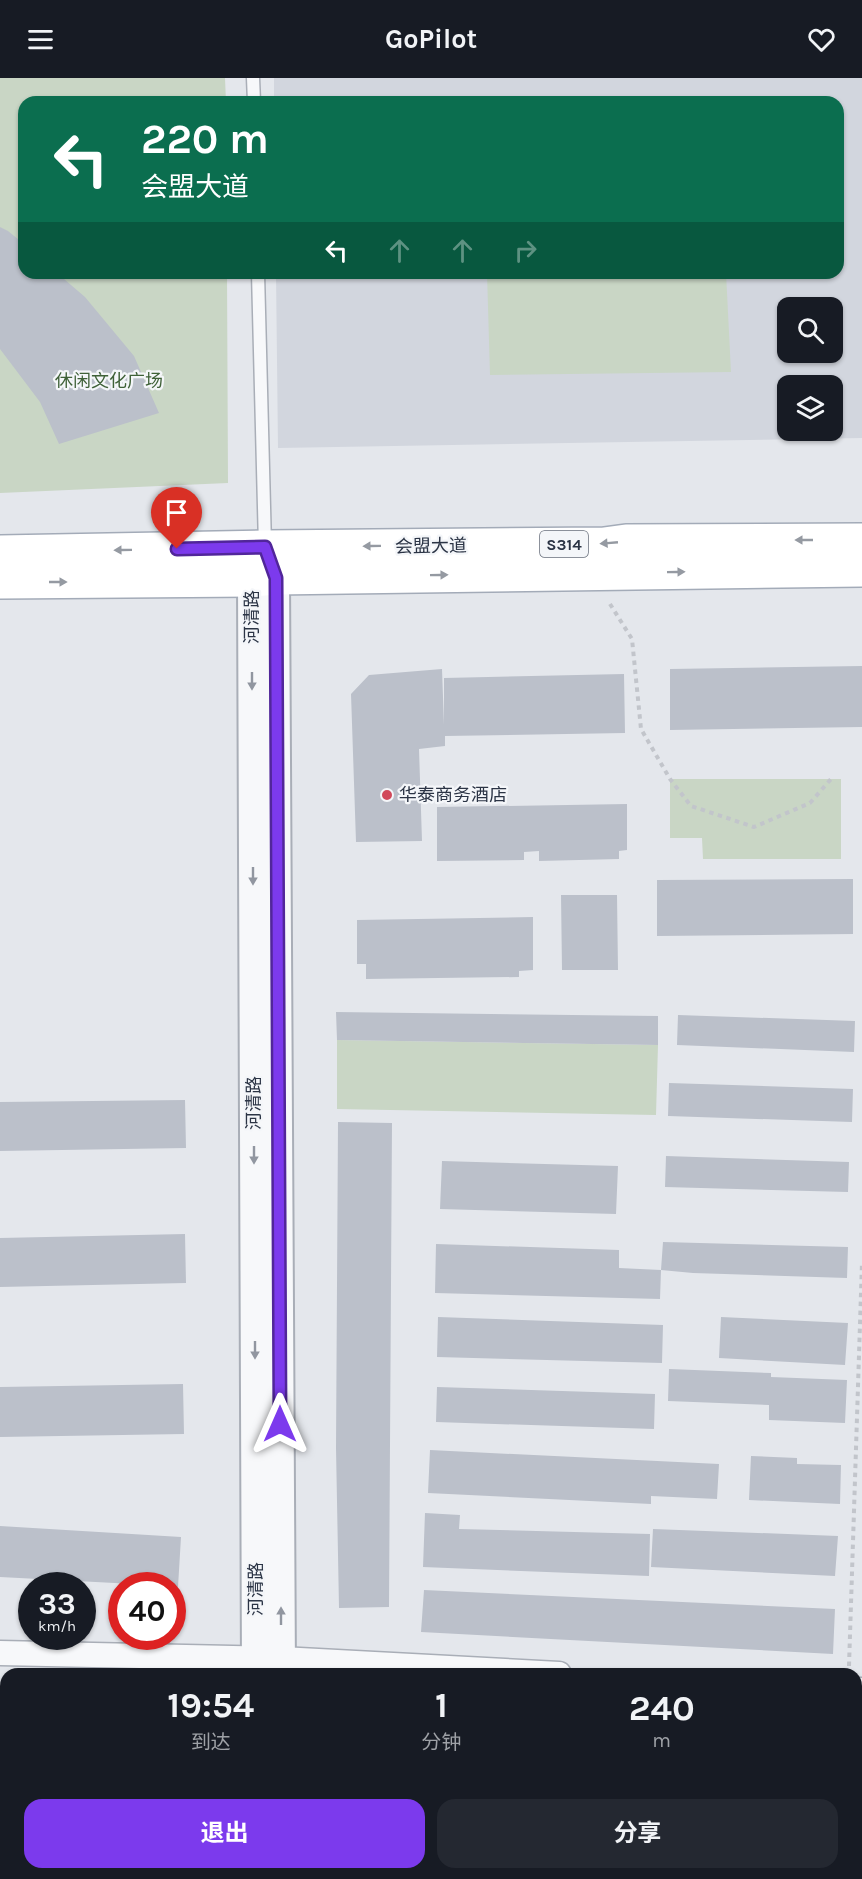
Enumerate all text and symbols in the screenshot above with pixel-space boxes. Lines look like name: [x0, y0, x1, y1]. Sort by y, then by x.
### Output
icon: menu: [24, 23, 57, 56]
text: GoPilot: [385, 23, 477, 55]
icon: heart: [805, 23, 838, 56]
text: 220 m: [141, 114, 269, 164]
icon: left: [42, 120, 120, 198]
text: 会盟大道: [141, 171, 249, 203]
icon: left: [320, 234, 353, 267]
icon: ahead: [383, 234, 416, 267]
icon: ahead: [446, 234, 479, 267]
icon: right: [509, 234, 542, 267]
map controls: [777, 297, 843, 441]
button: search: [777, 297, 843, 363]
park label: 休闲文化广场: [55, 370, 163, 392]
button: layers: [777, 375, 843, 441]
pin: [151, 487, 202, 549]
icon: arrive: [160, 496, 193, 529]
road number: S314: [540, 531, 588, 557]
street label: 会盟大道: [395, 534, 467, 558]
one-way arrow: [794, 536, 813, 545]
one-way arrow: [599, 538, 618, 548]
one-way arrow: [362, 541, 381, 551]
one-way arrow: [113, 545, 132, 555]
one-way arrow: [666, 567, 685, 577]
one-way arrow: [429, 571, 448, 580]
one-way arrow: [49, 577, 68, 587]
street label: 河清路: [241, 590, 263, 644]
one-way arrow: [247, 671, 257, 690]
place label: 华泰商务酒店: [399, 784, 507, 806]
marker: 华泰商务酒店: [380, 788, 394, 802]
one-way arrow: [248, 866, 258, 885]
street label: 河清路: [243, 1076, 265, 1130]
one-way arrow: [249, 1145, 259, 1164]
one-way arrow: [250, 1340, 260, 1359]
position arrow: [248, 1392, 312, 1456]
street label: 河清路: [245, 1562, 267, 1616]
speed limit sign: 40: [108, 1572, 186, 1650]
text: 33: [38, 1586, 76, 1622]
one-way arrow: [276, 1606, 286, 1625]
text: km/h: [38, 1617, 76, 1635]
text: 19:54: [167, 1684, 254, 1726]
text: 1: [435, 1684, 448, 1726]
text: 240: [629, 1687, 695, 1729]
text: m: [652, 1729, 671, 1752]
text: 到达: [191, 1731, 231, 1754]
text: 分钟: [421, 1731, 461, 1754]
button: 退出: [24, 1799, 425, 1868]
button: 分享: [437, 1799, 838, 1868]

